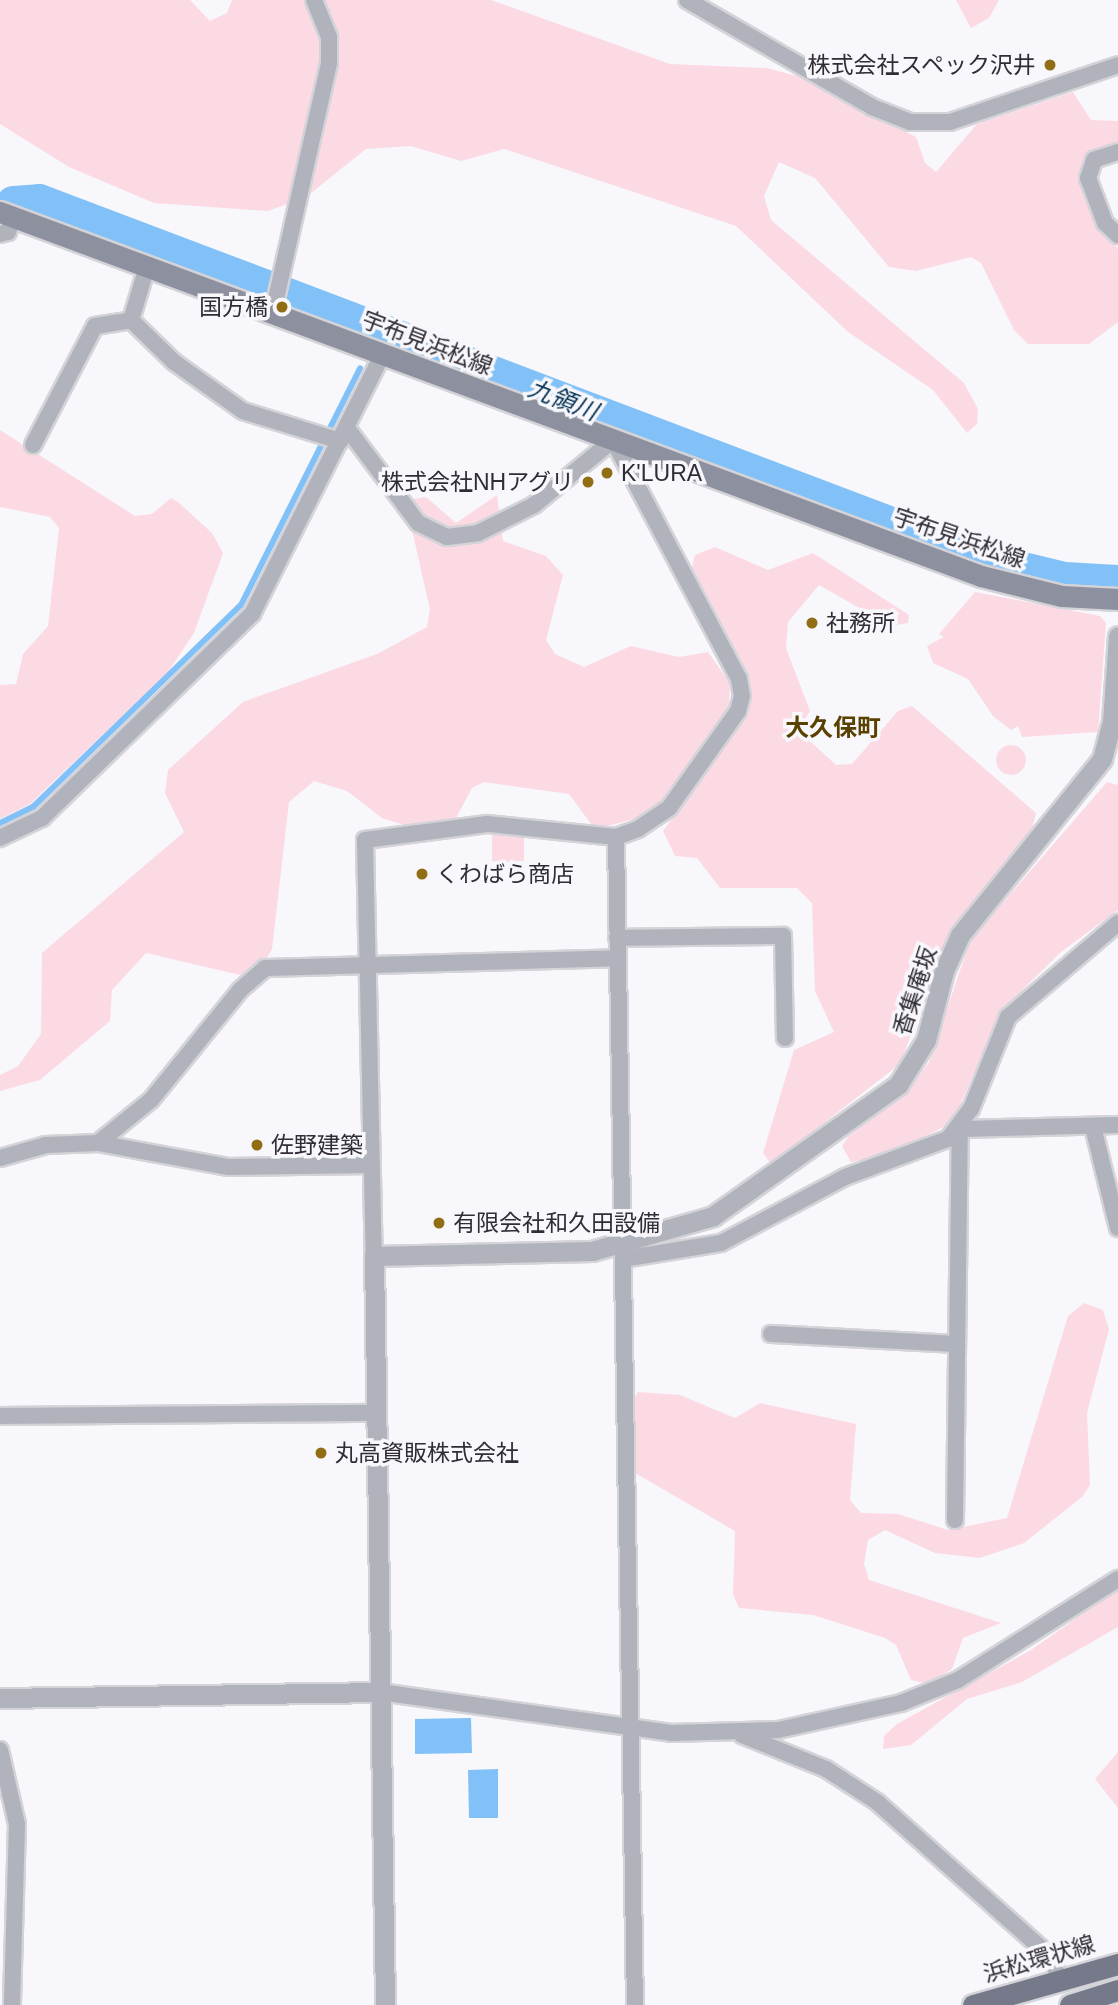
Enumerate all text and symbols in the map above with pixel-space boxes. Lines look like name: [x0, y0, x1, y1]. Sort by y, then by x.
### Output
place label: 株式会社スペック沢井: [806, 51, 1036, 79]
marker: 株式会社スペック沢井: [1042, 57, 1058, 73]
place label: 国方橋: [199, 293, 268, 321]
marker: 国方橋: [274, 299, 290, 315]
street label: 宇布見浜松線: [358, 305, 496, 381]
water label: 九領川: [524, 374, 602, 426]
place label: K'LURA: [621, 459, 702, 487]
marker: K'LURA: [599, 465, 615, 481]
place label: 株式会社NHアグリ: [380, 468, 574, 496]
marker: 株式会社NHアグリ: [580, 474, 596, 490]
street label: 宇布見浜松線: [889, 502, 1029, 574]
place label: 社務所: [826, 609, 895, 637]
marker: 社務所: [804, 615, 820, 631]
district label: 大久保町: [785, 714, 881, 742]
place label: くわばら商店: [436, 860, 574, 888]
marker: くわばら商店: [414, 866, 430, 882]
street label: 香集庵坂: [888, 943, 942, 1039]
place label: 佐野建築: [271, 1131, 363, 1159]
marker: 佐野建築: [249, 1137, 265, 1153]
place label: 有限会社和久田設備: [453, 1209, 660, 1237]
marker: 有限会社和久田設備: [431, 1215, 447, 1231]
place label: 丸高資販株式会社: [335, 1439, 519, 1467]
marker: 丸高資販株式会社: [313, 1445, 329, 1461]
street label: 浜松環状線: [980, 1930, 1098, 1988]

